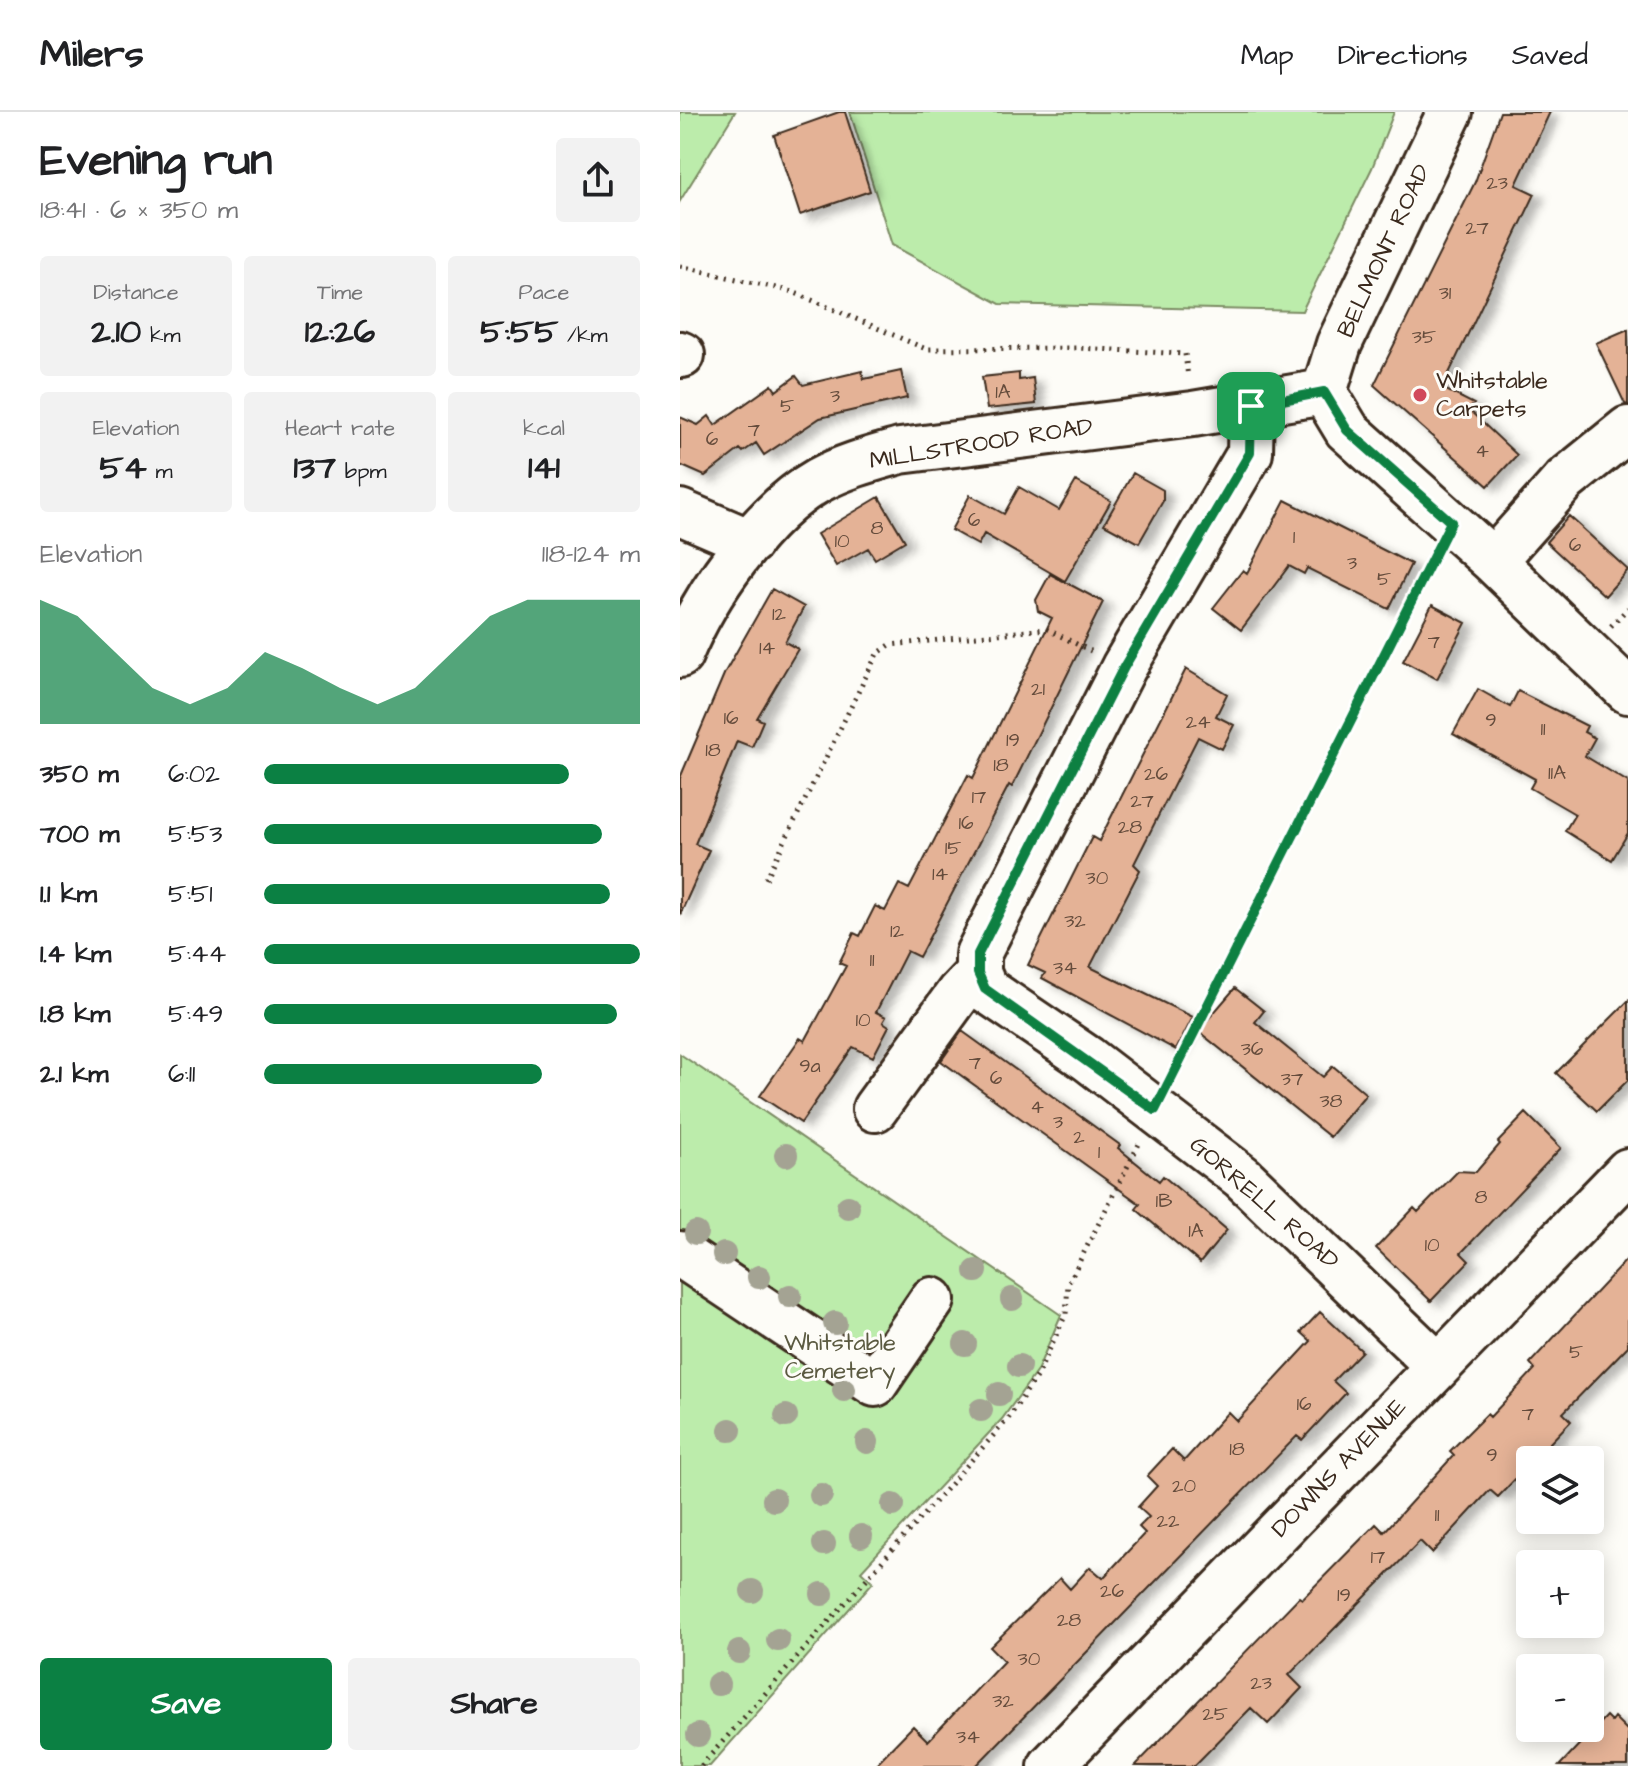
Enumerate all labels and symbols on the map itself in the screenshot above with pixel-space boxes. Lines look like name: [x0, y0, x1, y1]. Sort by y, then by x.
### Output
street label: BELMONT ROAD: [1329, 159, 1439, 343]
house number: 23: [1486, 169, 1508, 197]
house number: 27: [1465, 214, 1489, 242]
house number: 31: [1439, 279, 1452, 307]
house number: 35: [1412, 323, 1436, 351]
place label: Whitstable Carpets: [1436, 364, 1548, 426]
pin: [1217, 372, 1285, 440]
house number: 1A: [995, 378, 1011, 406]
house number: 3: [830, 382, 840, 410]
marker: Whitstable Carpets: [1411, 386, 1429, 404]
house number: 5: [780, 392, 794, 420]
street label: MILLSTROOD ROAD: [867, 410, 1095, 478]
house number: 7: [748, 416, 760, 444]
house number: 6: [706, 425, 719, 453]
house number: 4: [1475, 437, 1489, 465]
house number: 6: [968, 506, 981, 534]
house number: 8: [871, 514, 884, 542]
house number: 1: [1293, 523, 1296, 551]
house number: 10: [834, 527, 850, 555]
house number: 6: [1569, 531, 1582, 559]
house number: 3: [1347, 549, 1357, 577]
house number: 5: [1377, 565, 1391, 593]
house number: 12: [772, 600, 787, 628]
house number: 7: [1428, 628, 1440, 656]
house number: 14: [759, 634, 775, 662]
house number: 21: [1031, 675, 1045, 703]
house number: 16: [723, 704, 739, 732]
house number: 9: [1485, 706, 1497, 734]
house number: 24: [1185, 708, 1211, 736]
house number: 11: [1540, 715, 1546, 743]
house number: 19: [1006, 726, 1020, 754]
house number: 18: [705, 736, 721, 764]
house number: 18: [993, 751, 1009, 779]
house number: 11A: [1548, 759, 1566, 787]
house number: 26: [1144, 760, 1168, 788]
house number: 17: [972, 783, 986, 811]
house number: 27: [1130, 787, 1154, 815]
house number: 16: [958, 809, 974, 837]
house number: 28: [1118, 813, 1142, 841]
house number: 15: [945, 834, 961, 862]
house number: 14: [932, 860, 948, 888]
house number: 30: [1086, 864, 1109, 892]
house number: 32: [1064, 907, 1086, 935]
house number: 12: [890, 917, 905, 945]
house number: 11: [869, 946, 875, 974]
house number: 34: [1053, 954, 1077, 982]
house number: 10: [855, 1006, 871, 1034]
house number: 36: [1241, 1035, 1264, 1063]
house number: 7: [969, 1049, 981, 1077]
house number: 9a: [799, 1052, 821, 1080]
house number: 6: [990, 1064, 1003, 1092]
house number: 37: [1281, 1065, 1303, 1093]
house number: 38: [1319, 1087, 1343, 1115]
house number: 4: [1030, 1093, 1044, 1121]
house number: 3: [1053, 1108, 1063, 1136]
house number: 2: [1073, 1123, 1085, 1151]
street label: GORRELL ROAD: [1182, 1128, 1346, 1278]
house number: 1: [1098, 1138, 1101, 1166]
house number: 8: [1475, 1183, 1488, 1211]
house number: 1B: [1156, 1187, 1172, 1215]
house number: 1A: [1188, 1217, 1204, 1245]
house number: 10: [1424, 1231, 1440, 1259]
park label: Whitstable Cemetery: [784, 1326, 896, 1389]
house number: 5: [1569, 1338, 1583, 1366]
house number: 16: [1296, 1390, 1312, 1418]
street label: DOWNS AVENUE: [1264, 1391, 1414, 1545]
house number: 7: [1522, 1400, 1534, 1428]
house number: 18: [1229, 1435, 1245, 1463]
house number: 9: [1486, 1441, 1498, 1469]
house number: 20: [1172, 1472, 1196, 1500]
house number: 11: [1434, 1501, 1440, 1529]
house number: 22: [1157, 1507, 1180, 1535]
house number: 17: [1371, 1543, 1385, 1571]
house number: 26: [1100, 1577, 1124, 1605]
house number: 19: [1337, 1581, 1351, 1609]
house number: 28: [1057, 1606, 1081, 1634]
house number: 30: [1018, 1645, 1041, 1673]
house number: 23: [1250, 1669, 1272, 1697]
house number: 32: [992, 1687, 1014, 1715]
house number: 25: [1202, 1700, 1228, 1728]
house number: 34: [956, 1723, 980, 1751]

